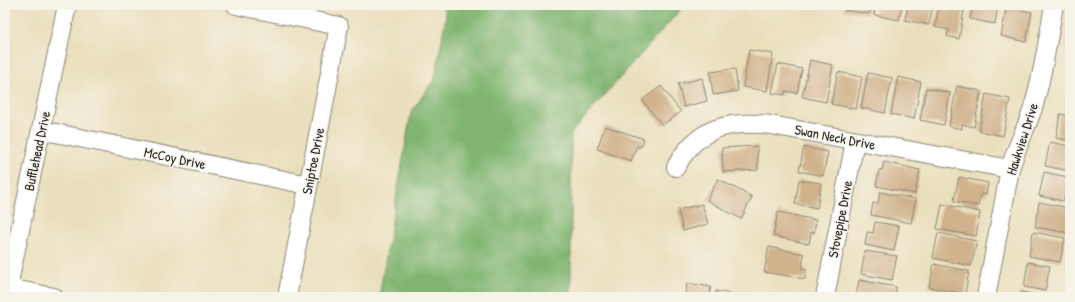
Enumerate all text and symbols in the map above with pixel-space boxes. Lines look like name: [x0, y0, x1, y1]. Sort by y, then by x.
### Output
street label: Hawkview Drive: [1001, 100, 1042, 177]
street label: Bufflehead Drive: [19, 109, 54, 193]
street label: Swan Neck Drive: [793, 119, 877, 154]
street label: Sniptoe Drive: [297, 126, 329, 196]
street label: McCoy Drive: [142, 142, 208, 174]
street label: Stovepipe Drive: [823, 178, 857, 259]

